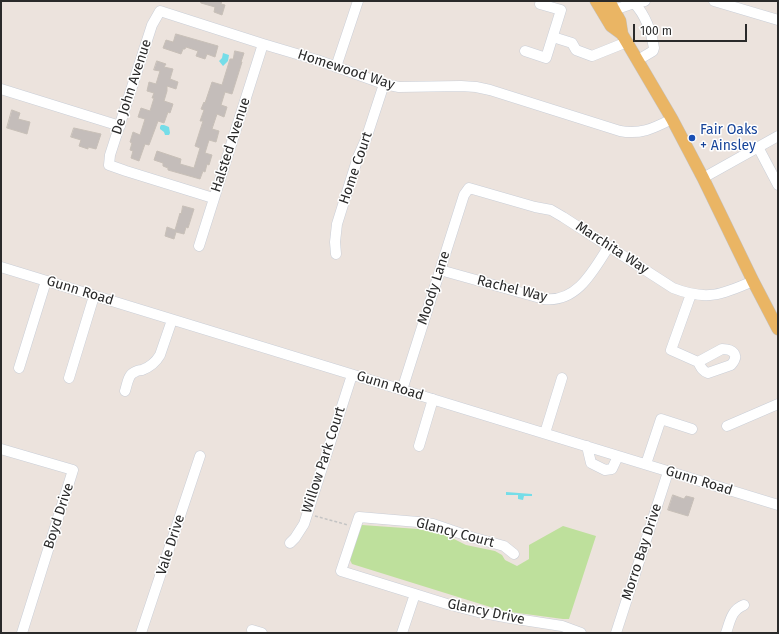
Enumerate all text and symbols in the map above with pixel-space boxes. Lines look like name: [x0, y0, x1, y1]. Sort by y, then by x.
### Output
scale bar: [635, 16, 749, 42]
text: 100 m: [640, 24, 672, 38]
street label: De John Avenue: [109, 37, 155, 137]
street label: Homewood Way: [295, 46, 397, 94]
street label: Halsted Avenue: [208, 95, 254, 195]
place label: Fair Oaks + Ainsley: [700, 122, 758, 154]
street label: Home Court: [336, 130, 376, 206]
marker: Fair Oaks + Ainsley: [687, 133, 697, 143]
street label: Marchita Way: [572, 218, 652, 278]
street label: Moody Lane: [414, 249, 454, 327]
street label: Rachel Way: [475, 272, 549, 306]
street label: Gunn Road: [44, 273, 116, 309]
street label: Gunn Road: [354, 368, 426, 404]
street label: Willow Park Court: [299, 405, 349, 515]
street label: Gunn Road: [663, 463, 735, 499]
street label: Boyd Drive: [40, 481, 78, 551]
street label: Morro Bay Drive: [618, 502, 666, 602]
street label: Vale Drive: [153, 512, 189, 578]
street label: Glancy Court: [414, 514, 496, 552]
street label: Glancy Drive: [446, 596, 526, 628]

